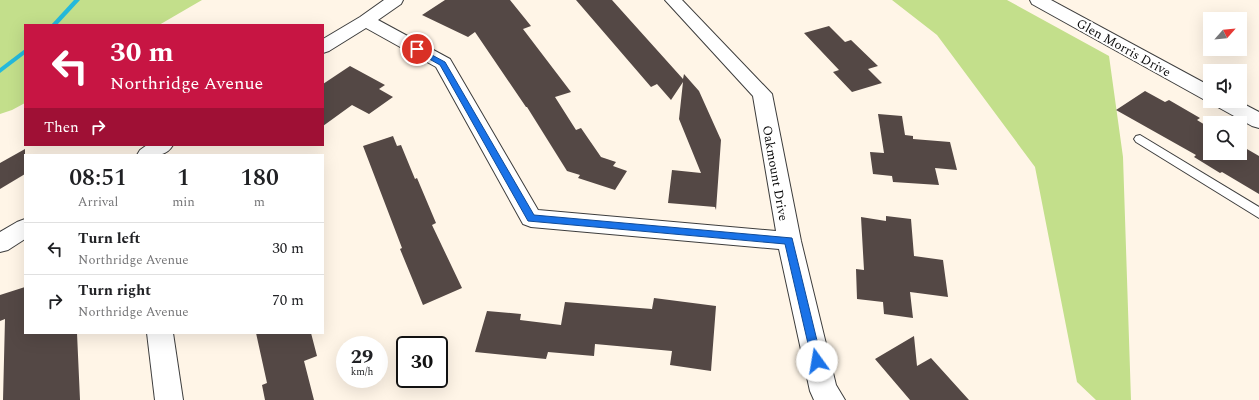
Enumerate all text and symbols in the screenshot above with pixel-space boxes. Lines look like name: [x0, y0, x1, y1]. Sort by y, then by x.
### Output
north arrow: [1203, 12, 1247, 56]
map controls: [1203, 12, 1247, 160]
street label: Glen Morris Drive: [1073, 14, 1174, 82]
text: 30 m: [110, 31, 174, 74]
pin: [400, 32, 434, 66]
icon: arrive: [406, 38, 428, 60]
icon: left: [44, 40, 96, 92]
button: sound: [1203, 64, 1247, 108]
text: Northridge Avenue: [110, 70, 263, 97]
text: Then: [44, 116, 79, 139]
icon: right: [87, 116, 109, 138]
button: search: [1203, 116, 1247, 160]
street label: Oakmount Drive: [757, 124, 793, 223]
text: 08:51: [69, 160, 127, 196]
text: 1: [177, 160, 190, 196]
text: 180: [240, 160, 279, 196]
text: Arrival: [78, 192, 118, 212]
text: min: [172, 192, 195, 212]
text: m: [254, 192, 265, 212]
text: Turn left: [78, 227, 140, 250]
text: 30 m: [272, 237, 304, 260]
icon: left: [44, 238, 66, 260]
text: Northridge Avenue: [78, 250, 189, 270]
text: Turn right: [78, 279, 151, 302]
text: 70 m: [272, 289, 304, 312]
icon: right: [44, 290, 66, 312]
text: Northridge Avenue: [78, 302, 189, 322]
speed limit sign: 30: [396, 336, 448, 388]
position arrow: [796, 340, 838, 382]
text: 29: [351, 342, 373, 372]
text: km/h: [351, 364, 373, 380]

